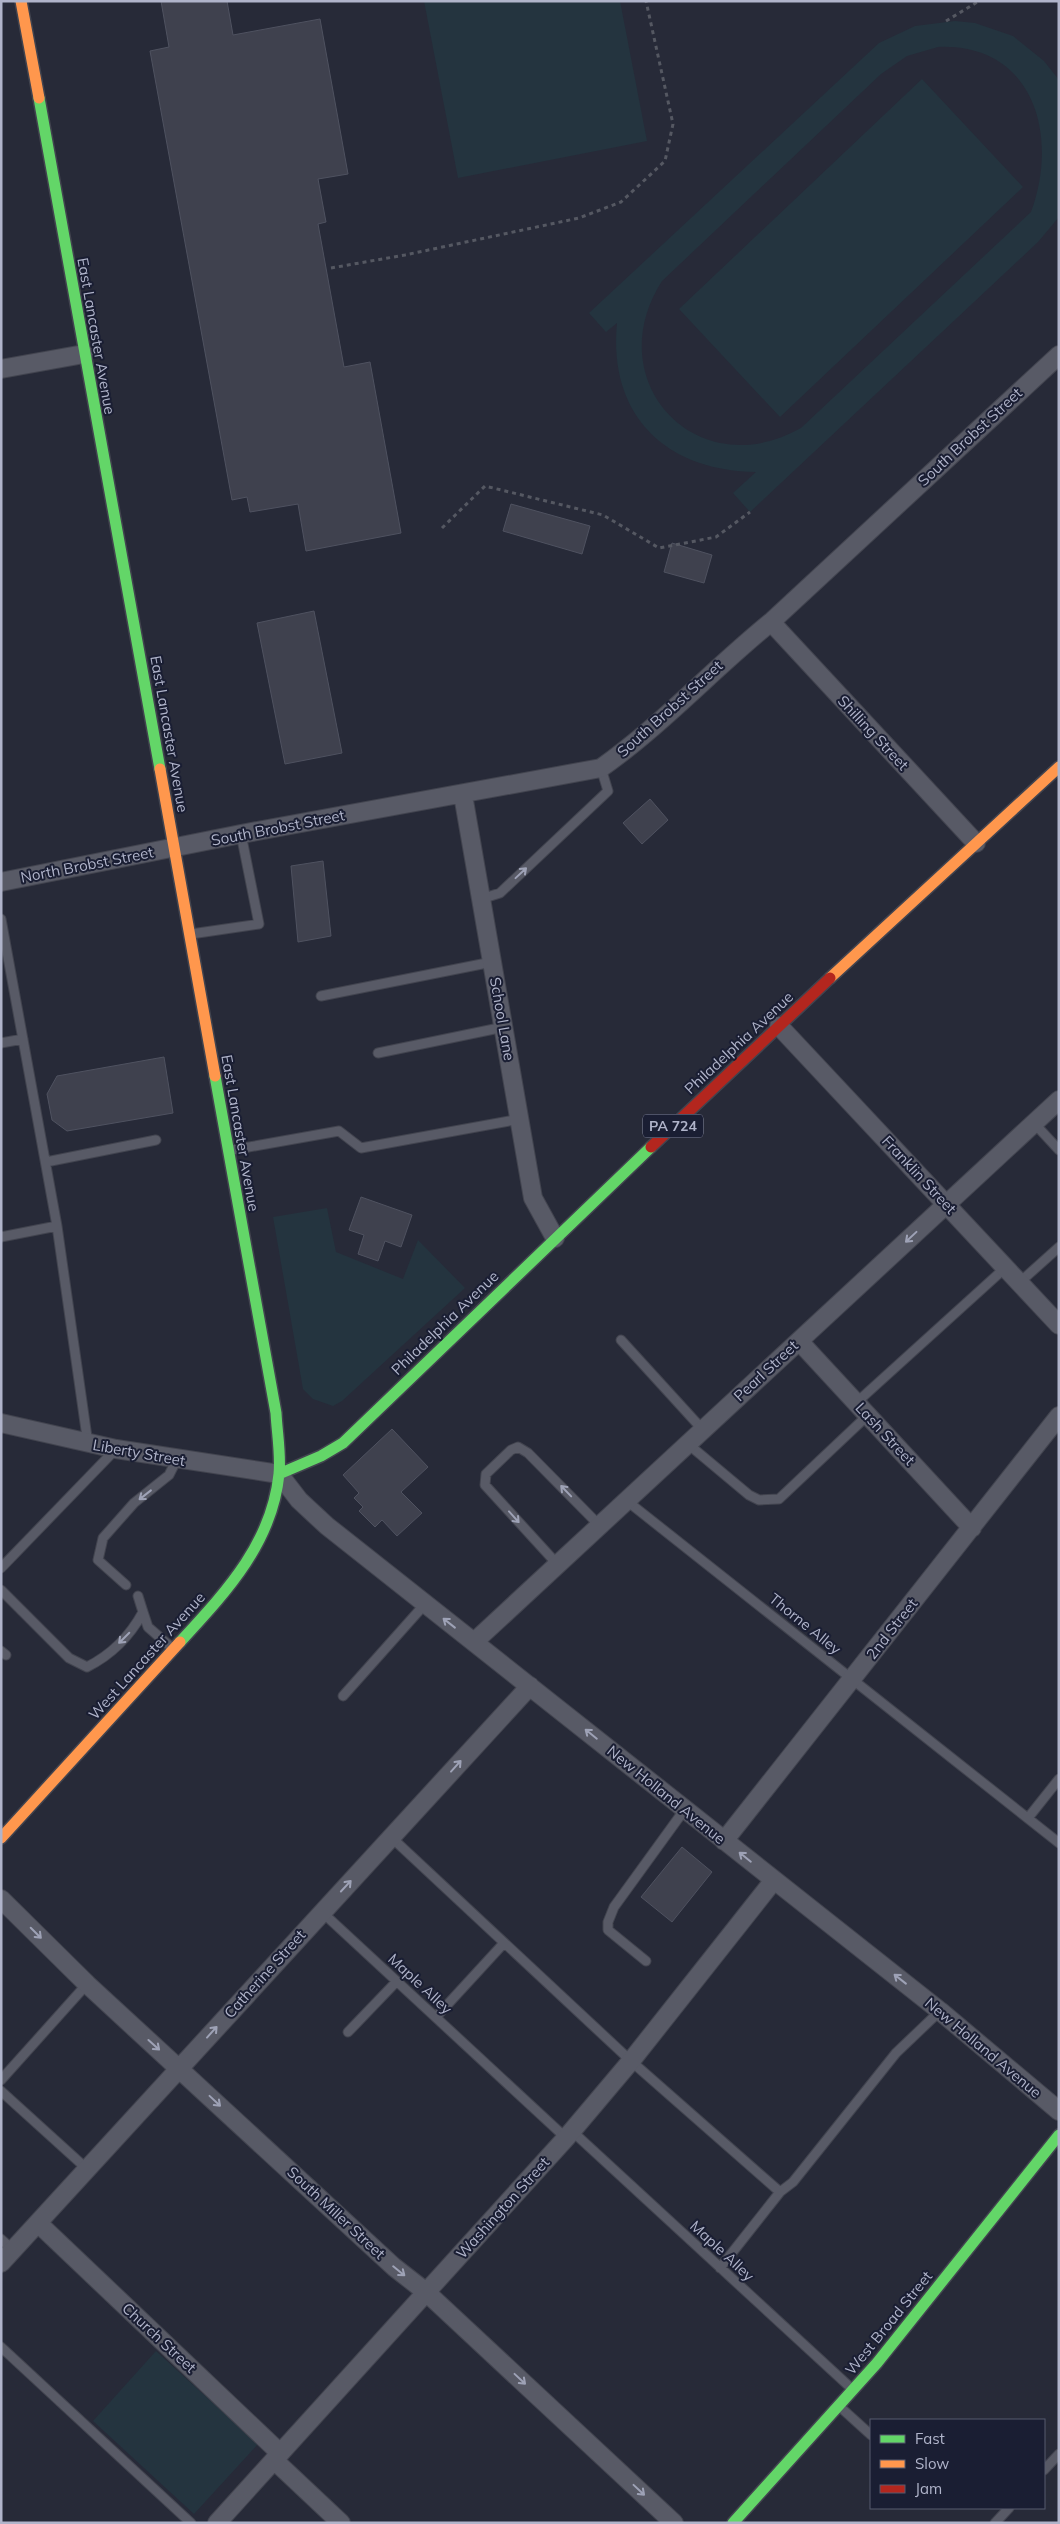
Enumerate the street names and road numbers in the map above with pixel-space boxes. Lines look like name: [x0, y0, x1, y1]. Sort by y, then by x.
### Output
street label: East Lancaster Avenue: [73, 256, 120, 416]
street label: South Brobst Street: [914, 383, 1026, 490]
street label: East Lancaster Avenue: [146, 654, 193, 814]
street label: South Brobst Street: [613, 656, 726, 761]
street label: Shilling Street: [834, 691, 913, 774]
street label: South Brobst Street: [210, 805, 346, 850]
street label: North Brobst Street: [19, 842, 155, 887]
street label: School Lane: [486, 976, 519, 1062]
street label: Philadelphia Avenue: [680, 987, 797, 1098]
street label: East Lancaster Avenue: [217, 1053, 264, 1213]
road number: PA 724: [643, 1114, 703, 1138]
street label: Franklin Street: [878, 1131, 961, 1218]
street label: Philadelphia Avenue: [387, 1267, 502, 1379]
street label: Pearl Street: [730, 1336, 802, 1405]
street label: Lash Street: [852, 1398, 919, 1469]
street label: Liberty Street: [91, 1435, 187, 1470]
street label: West Lancaster Avenue: [84, 1588, 209, 1723]
street label: Thorne Alley: [766, 1589, 845, 1658]
street label: 2nd Street: [862, 1594, 921, 1663]
street label: New Holland Avenue: [603, 1741, 729, 1848]
street label: Catherine Street: [220, 1925, 309, 2022]
street label: Maple Alley: [384, 1949, 456, 2018]
street label: New Holland Avenue: [921, 1993, 1045, 2102]
street label: Washington Street: [452, 2153, 553, 2262]
street label: South Miller Street: [283, 2162, 389, 2263]
street label: Maple Alley: [686, 2216, 758, 2285]
street label: West Broad Street: [841, 2267, 936, 2378]
street label: Church Street: [118, 2298, 200, 2377]

